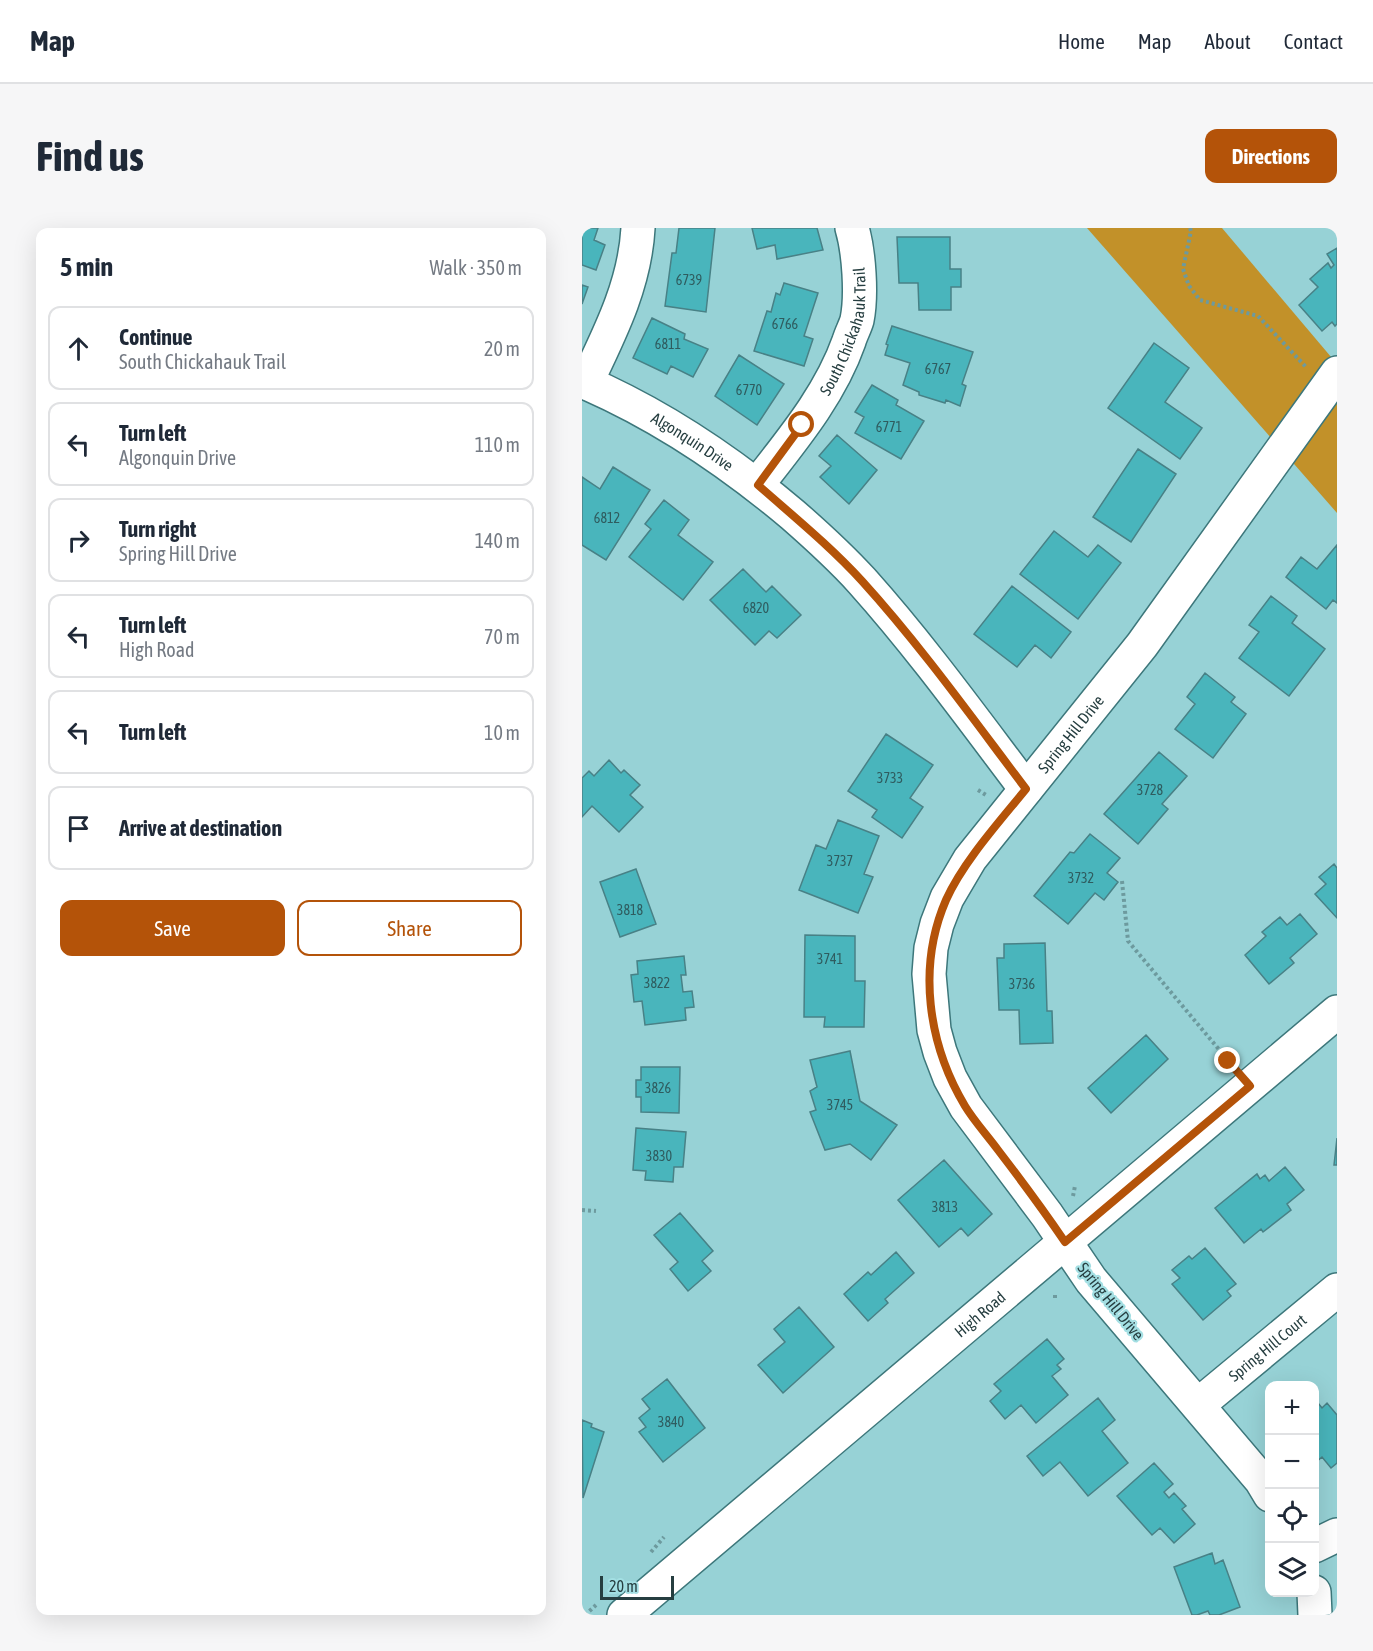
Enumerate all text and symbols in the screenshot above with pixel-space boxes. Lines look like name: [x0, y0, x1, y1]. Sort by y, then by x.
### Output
text: Map: [30, 25, 75, 57]
text: Home: [1058, 29, 1105, 53]
text: Map: [1138, 29, 1172, 53]
text: About: [1205, 29, 1251, 53]
text: Contact: [1284, 29, 1343, 53]
button: Directions: [1205, 129, 1337, 183]
text: Find us: [36, 132, 144, 180]
text: 5 min: [60, 252, 113, 282]
text: Walk · 350 m: [430, 256, 522, 279]
street label: South Chickahauk Trail: [816, 266, 868, 398]
house number: 6739: [676, 272, 702, 288]
house number: 6766: [772, 316, 799, 332]
text: Continue: [119, 324, 193, 350]
icon: ahead: [62, 332, 95, 365]
house number: 6811: [655, 336, 681, 352]
text: 20 m: [484, 337, 520, 360]
text: South Chickahauk Trail: [119, 350, 286, 373]
house number: 6767: [925, 361, 951, 377]
house number: 6770: [736, 382, 763, 398]
street label: Algonquin Drive: [648, 408, 737, 474]
route start: [788, 411, 814, 437]
house number: 6771: [876, 419, 902, 435]
text: Turn left: [119, 420, 186, 446]
icon: left: [62, 428, 95, 461]
text: 110 m: [475, 433, 520, 456]
text: Algonquin Drive: [119, 446, 236, 469]
house number: 6812: [594, 510, 620, 526]
text: Turn right: [119, 516, 196, 542]
icon: right: [62, 524, 95, 557]
text: 140 m: [475, 529, 520, 552]
text: Spring Hill Drive: [119, 542, 237, 565]
house number: 6820: [743, 600, 770, 616]
text: Turn left: [119, 612, 186, 638]
icon: left: [62, 620, 95, 653]
text: 70 m: [484, 625, 520, 648]
text: High Road: [119, 638, 194, 661]
street label: Spring Hill Drive: [1034, 691, 1107, 776]
icon: left: [62, 716, 95, 749]
text: Turn left: [119, 719, 186, 745]
text: 10 m: [484, 721, 520, 744]
house number: 3733: [877, 770, 903, 786]
house number: 3728: [1137, 782, 1164, 798]
icon: arrive: [62, 812, 95, 845]
text: Arrive at destination: [119, 815, 282, 841]
house number: 3737: [827, 853, 853, 869]
house number: 3732: [1068, 870, 1094, 886]
button: Save: [60, 900, 285, 956]
button: Share: [297, 900, 522, 956]
house number: 3818: [617, 902, 644, 918]
house number: 3741: [817, 951, 843, 967]
house number: 3822: [644, 975, 670, 991]
house number: 3736: [1009, 976, 1036, 992]
route end: [1214, 1047, 1240, 1073]
house number: 3826: [645, 1080, 672, 1096]
house number: 3745: [827, 1097, 853, 1113]
house number: 3830: [646, 1148, 673, 1164]
house number: 3813: [932, 1199, 958, 1215]
street label: Spring Hill Drive: [1074, 1259, 1148, 1344]
street label: High Road: [951, 1288, 1009, 1340]
street label: Spring Hill Court: [1225, 1310, 1310, 1385]
map controls: [1265, 1381, 1319, 1597]
button: +: [1265, 1381, 1319, 1435]
house number: 3840: [658, 1414, 685, 1430]
button: −: [1265, 1435, 1319, 1489]
button: locate: [1265, 1489, 1319, 1543]
button: layers: [1265, 1543, 1319, 1597]
scale bar: [600, 1573, 674, 1600]
text: 20 m: [609, 1577, 638, 1595]

